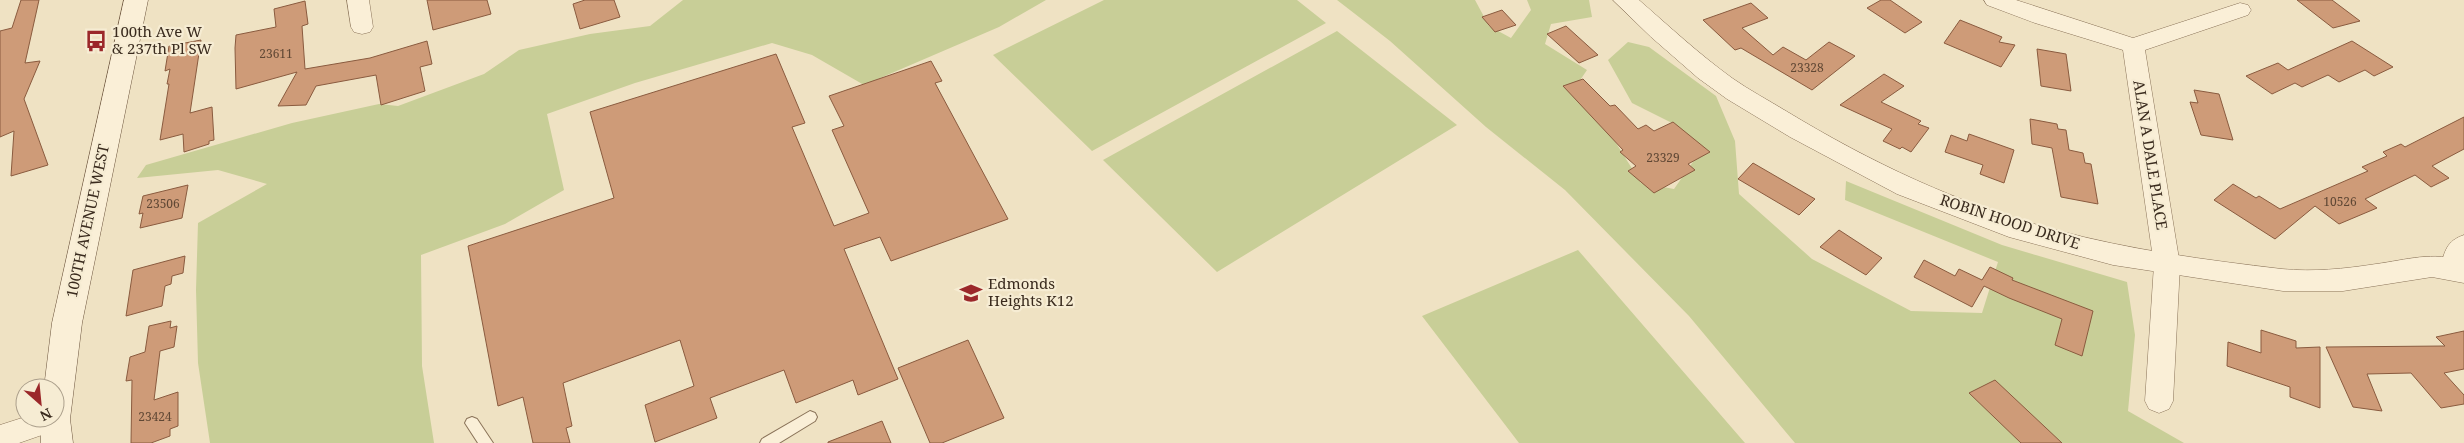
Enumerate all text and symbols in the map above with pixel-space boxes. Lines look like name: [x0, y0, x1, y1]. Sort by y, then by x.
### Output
place label: 100th Ave W & 237th Pl SW: [112, 21, 212, 58]
bus stop icon: 100th Ave W & 237th Pl SW: [83, 28, 109, 54]
house number: 23611: [259, 45, 293, 62]
house number: 23328: [1790, 59, 1824, 76]
street label: ALAN A DALE PLACE: [2129, 79, 2173, 231]
street label: 100TH AVENUE WEST: [61, 142, 113, 299]
house number: 23329: [1646, 149, 1680, 166]
street label: ROBIN HOOD DRIVE: [1938, 189, 2083, 253]
house number: 10526: [2323, 193, 2357, 210]
house number: 23506: [146, 195, 180, 212]
place label: Edmonds Heights K12: [988, 273, 1074, 310]
school or university icon: Edmonds Heights K12: [958, 280, 984, 306]
north arrow: [15, 378, 65, 428]
text: N: [37, 404, 55, 426]
house number: 23424: [138, 408, 172, 425]

